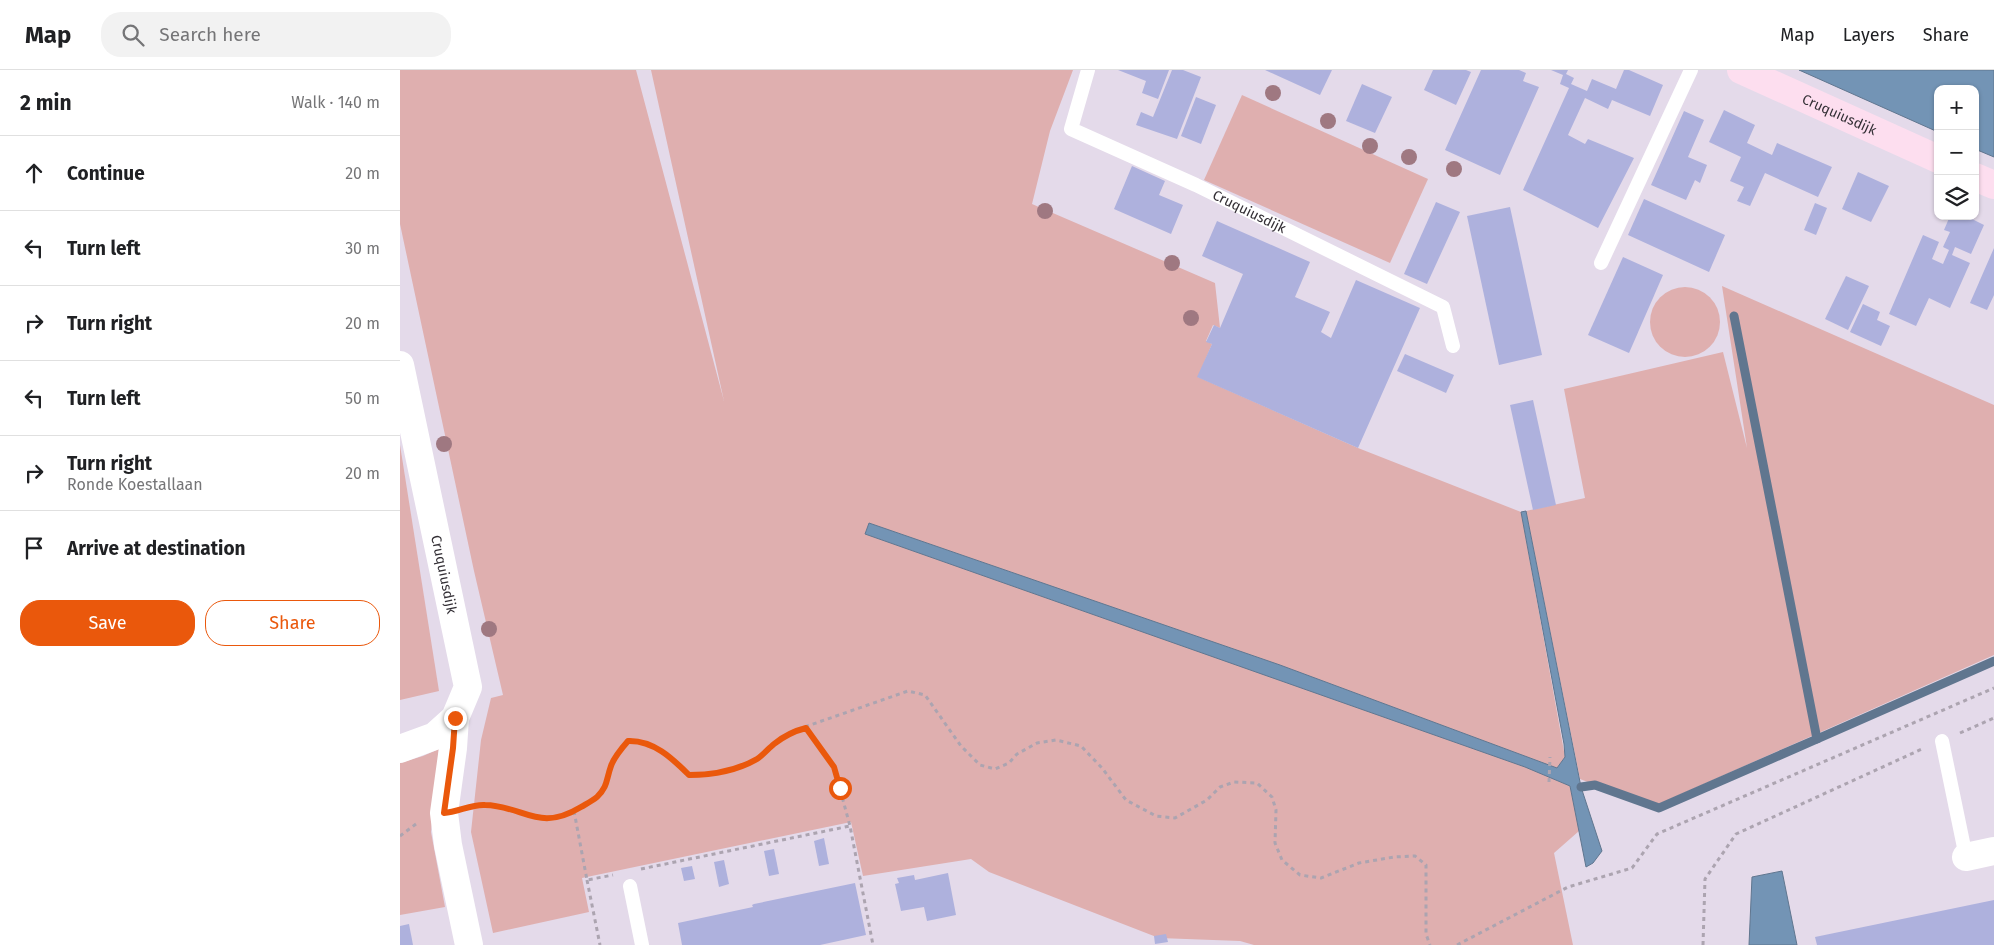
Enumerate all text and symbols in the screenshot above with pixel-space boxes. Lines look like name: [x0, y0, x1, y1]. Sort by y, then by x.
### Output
search box: [101, 12, 451, 57]
text: Map: [25, 21, 71, 49]
icon: search: [119, 21, 147, 49]
text: Search here: [159, 23, 261, 46]
text: Map: [1780, 24, 1815, 46]
text: Layers: [1843, 24, 1895, 46]
text: Share: [1923, 24, 1969, 46]
map controls: [1934, 85, 1979, 220]
button: +: [1934, 85, 1979, 130]
text: 2 min: [20, 90, 72, 116]
street label: Cruquiusdijk: [1799, 91, 1880, 139]
text: Walk · 140 m: [291, 93, 380, 112]
button: −: [1934, 130, 1979, 175]
icon: ahead: [20, 159, 48, 187]
text: Continue: [67, 162, 145, 185]
text: 20 m: [345, 164, 380, 183]
button: layers: [1934, 175, 1979, 220]
street label: Cruquiusdijk: [1210, 187, 1290, 238]
icon: left: [20, 234, 48, 262]
text: Turn left: [67, 237, 141, 260]
text: 30 m: [345, 239, 380, 258]
icon: right: [20, 309, 48, 337]
text: Turn right: [67, 312, 152, 335]
text: 20 m: [345, 314, 380, 333]
icon: left: [20, 384, 48, 412]
text: Turn left: [67, 387, 141, 410]
text: 50 m: [345, 389, 380, 408]
text: Turn right: [67, 452, 152, 475]
icon: right: [20, 459, 48, 487]
text: 20 m: [345, 464, 380, 483]
text: Ronde Koestallaan: [67, 475, 203, 494]
icon: arrive: [20, 534, 48, 562]
street label: Cruquiusdijk: [427, 534, 460, 616]
text: Arrive at destination: [67, 537, 246, 560]
button: Save: [20, 600, 195, 646]
button: Share: [205, 600, 380, 646]
route end: [444, 707, 467, 730]
route start: [829, 777, 852, 800]

